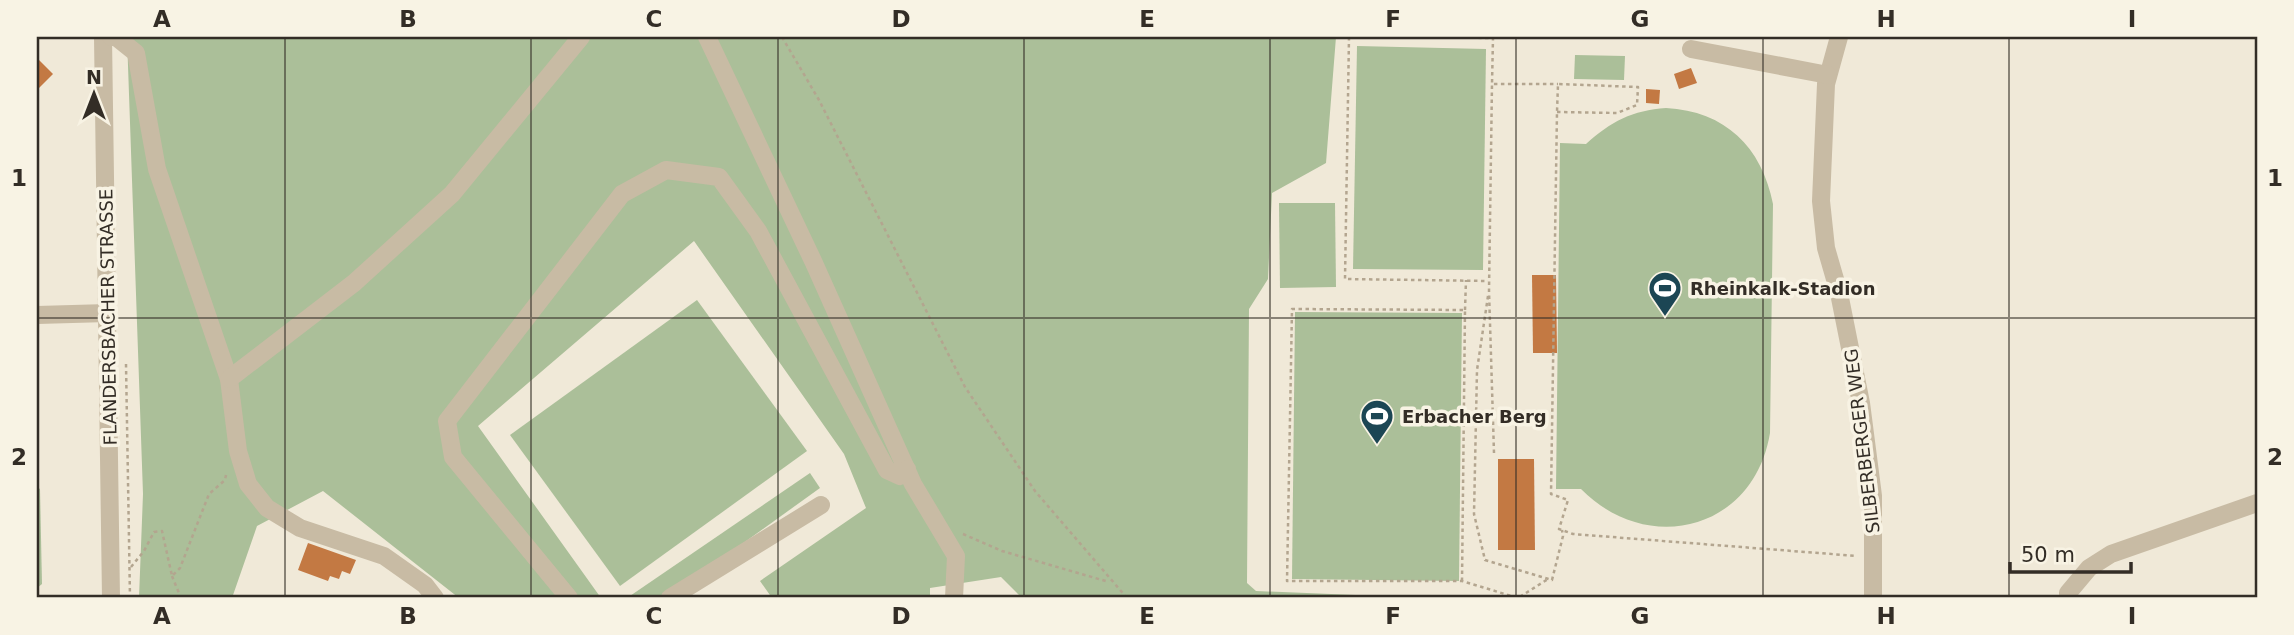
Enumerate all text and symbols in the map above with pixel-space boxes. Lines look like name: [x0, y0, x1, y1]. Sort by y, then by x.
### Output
text: A: [153, 6, 171, 32]
text: B: [399, 6, 417, 32]
text: C: [646, 6, 662, 32]
text: D: [891, 6, 911, 32]
text: E: [1139, 6, 1155, 32]
text: F: [1385, 6, 1401, 32]
text: G: [1631, 6, 1649, 32]
text: H: [1876, 6, 1896, 32]
text: I: [2128, 6, 2136, 32]
north arrow: [60, 60, 130, 130]
text: N: [86, 66, 102, 88]
text: 1: [11, 165, 27, 191]
text: 1: [2267, 165, 2283, 191]
street label: FLANDERSBACHER STRASSE: [95, 189, 121, 445]
sports icon: Rheinkalk-Stadion: [1646, 269, 1684, 318]
place label: Rheinkalk-Stadion: [1690, 278, 1876, 299]
street label: SILBERBERGER WEG: [1840, 347, 1884, 535]
sports icon: Erbacher Berg: [1358, 397, 1396, 446]
place label: Erbacher Berg: [1402, 406, 1547, 427]
text: 2: [11, 444, 27, 470]
text: 2: [2267, 444, 2283, 470]
scale bar: [2010, 530, 2131, 574]
text: 50 m: [2021, 543, 2075, 567]
text: A: [153, 603, 171, 629]
text: B: [399, 603, 417, 629]
text: C: [646, 603, 662, 629]
text: D: [891, 603, 911, 629]
text: E: [1139, 603, 1155, 629]
text: F: [1385, 603, 1401, 629]
text: G: [1631, 603, 1649, 629]
text: H: [1876, 603, 1896, 629]
text: I: [2128, 603, 2136, 629]

